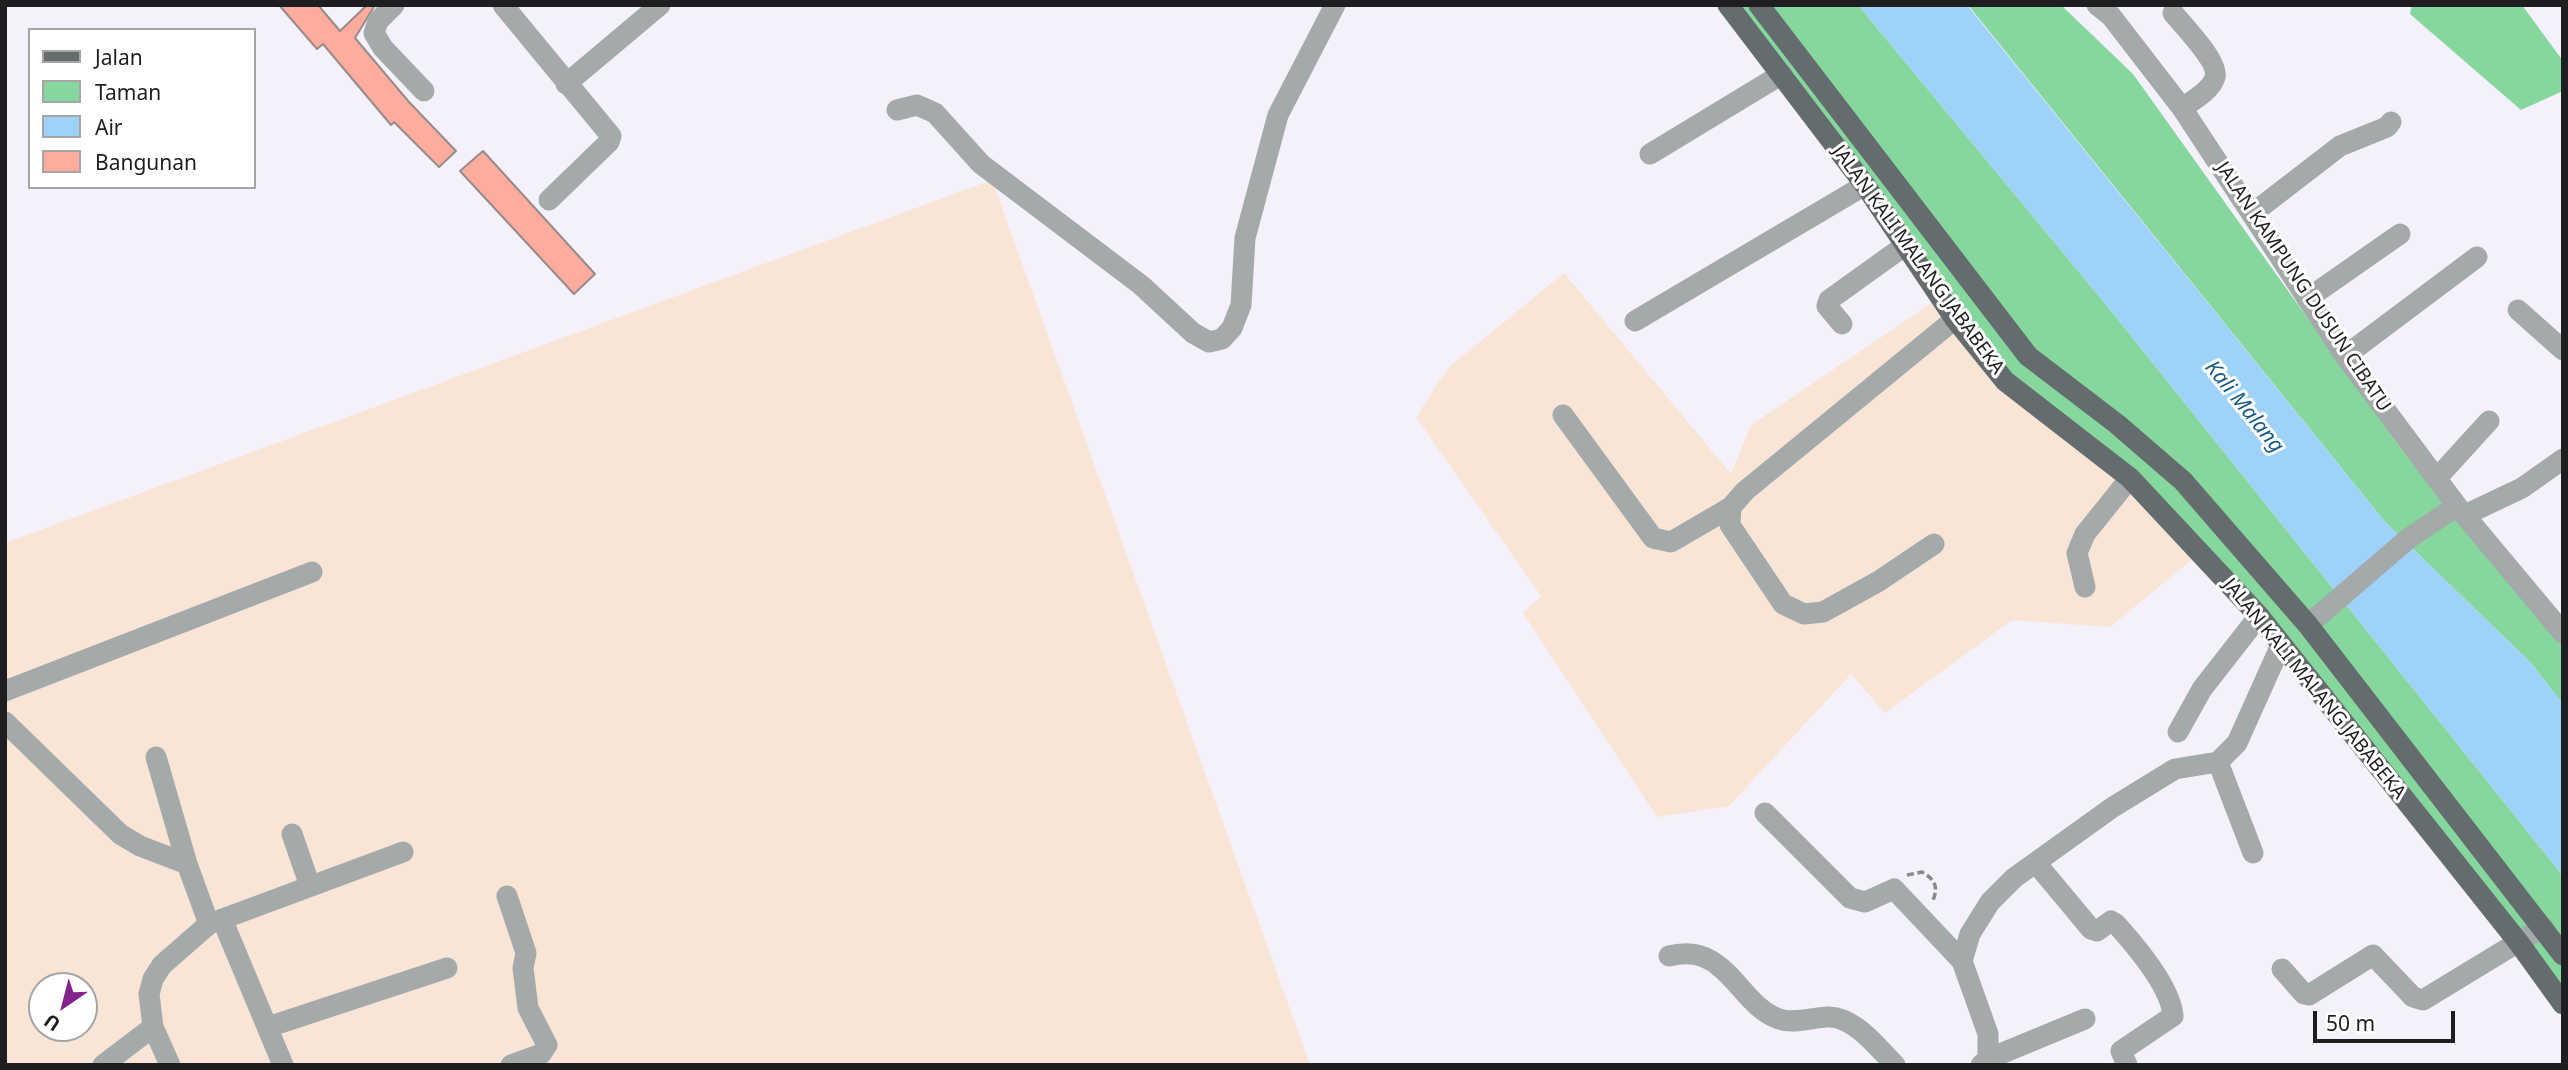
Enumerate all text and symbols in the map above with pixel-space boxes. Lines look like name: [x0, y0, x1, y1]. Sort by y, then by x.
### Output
legend: [28, 28, 256, 189]
text: Jalan: [95, 43, 143, 71]
text: Taman: [95, 78, 161, 106]
text: Air: [95, 113, 123, 141]
street label: JALAN KALI MALANG JABABEKA: [1827, 141, 2009, 379]
text: Bangunan: [95, 148, 197, 176]
street label: JALAN KAMPUNG DUSUN CIBATU: [2211, 158, 2395, 416]
water label: Kali Malang: [2199, 356, 2289, 458]
street label: JALAN KALI MALANG JABABEKA: [2218, 574, 2410, 804]
north arrow: [28, 972, 98, 1042]
scale bar: [2316, 996, 2458, 1040]
text: U: [39, 1008, 65, 1037]
text: 50 m: [2326, 1009, 2375, 1037]

